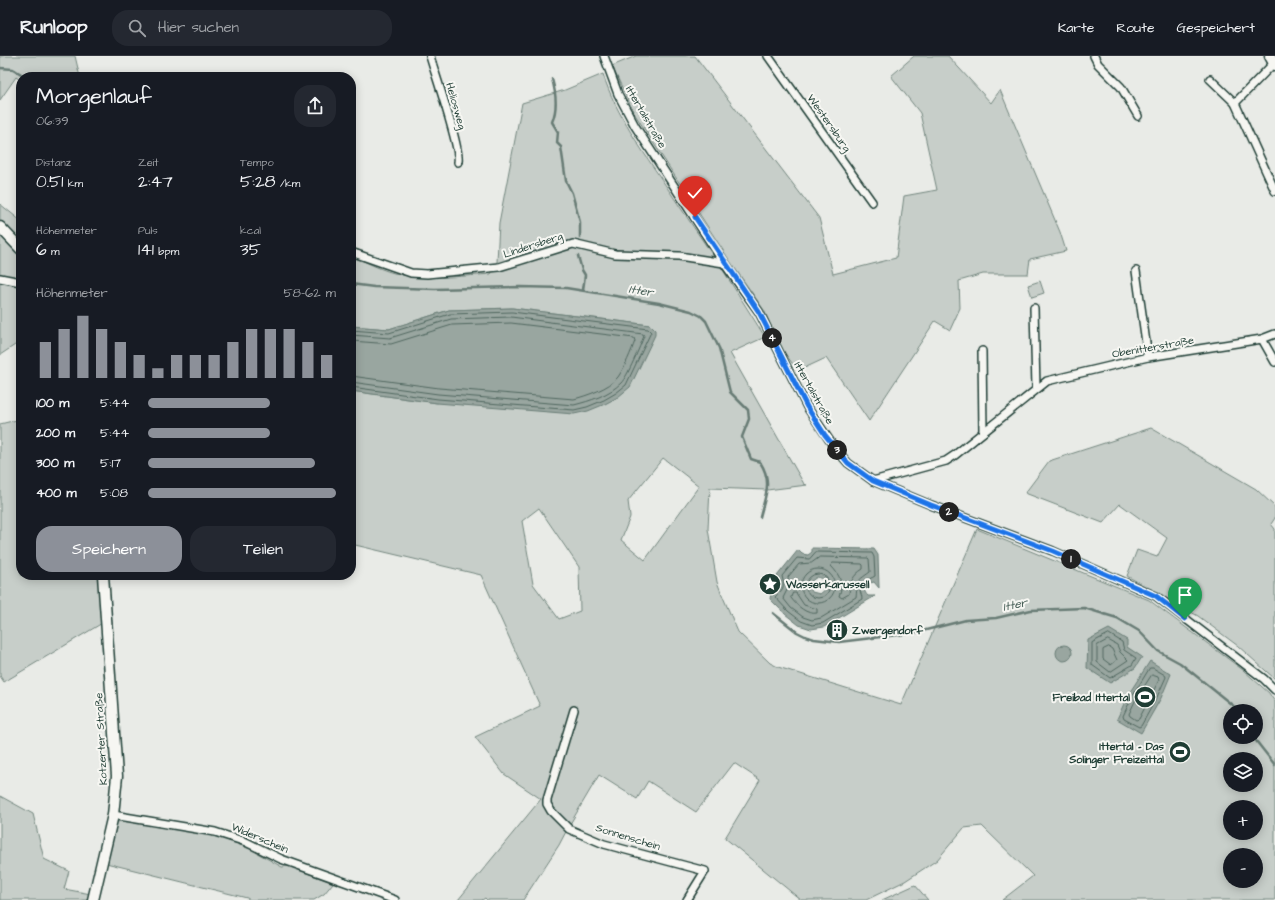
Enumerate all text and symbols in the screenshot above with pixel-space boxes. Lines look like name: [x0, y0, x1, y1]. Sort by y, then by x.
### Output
search box: [112, 10, 392, 46]
text: Runloop: [20, 14, 88, 41]
icon: search: [126, 17, 148, 39]
text: Hier suchen: [158, 17, 239, 38]
text: Karte: [1058, 18, 1094, 38]
text: Route: [1116, 18, 1154, 38]
text: Gespeichert: [1176, 18, 1255, 38]
text: Morgenlauf: [36, 81, 152, 112]
street label: Heliosweg: [441, 81, 470, 132]
street label: Ittertalstraße: [622, 83, 670, 151]
button: share: [294, 85, 336, 127]
street label: Westersburg: [803, 91, 855, 156]
text: 06:39: [36, 112, 69, 130]
text: Distanz: [36, 155, 71, 170]
text: Zeit: [138, 155, 159, 170]
text: Tempo: [240, 155, 274, 170]
text: 0.51: [36, 170, 63, 194]
text: 2:47: [138, 170, 173, 194]
text: 5:28: [240, 170, 276, 194]
text: km: [63, 176, 83, 191]
text: /km: [276, 176, 300, 191]
pin: [678, 176, 712, 217]
icon: check: [684, 182, 706, 204]
text: Höhenmeter: [36, 223, 97, 238]
text: Puls: [138, 223, 158, 238]
text: kcal: [240, 223, 261, 238]
street label: Lindersberg: [501, 228, 565, 263]
text: 6: [36, 238, 47, 262]
text: 141: [138, 238, 154, 262]
text: 35: [240, 238, 261, 262]
text: m: [47, 244, 60, 259]
text: bpm: [154, 244, 179, 259]
water label: Itter: [628, 281, 656, 302]
text: Höhenmeter: [36, 284, 108, 302]
text: 58–62 m: [283, 284, 336, 302]
pin: 4: [762, 328, 782, 348]
text: 4: [768, 330, 776, 345]
street label: Obenitterstraße: [1111, 332, 1195, 362]
street label: Ittertalstraße: [791, 359, 837, 427]
text: 100 m: [36, 394, 69, 412]
text: 5:44: [100, 394, 129, 412]
text: 200 m: [36, 424, 75, 442]
text: 5:44: [100, 424, 129, 442]
pin: 3: [827, 440, 847, 460]
text: 3: [834, 442, 840, 457]
text: 300 m: [36, 454, 74, 472]
text: 5:17: [100, 454, 121, 472]
text: 400 m: [36, 484, 77, 502]
text: 5:08: [100, 484, 128, 502]
pin: 2: [939, 502, 959, 522]
text: 2: [946, 504, 952, 519]
button: Speichern: [36, 526, 182, 572]
button: Teilen: [190, 526, 336, 572]
pin: 1: [1061, 549, 1081, 569]
text: 1: [1070, 551, 1072, 566]
place icon: Wasserkarussell: [757, 571, 783, 597]
place label: Wasserkarussell: [785, 577, 870, 592]
pin: [1168, 578, 1202, 619]
icon: arrive: [1174, 584, 1196, 606]
water label: Itter: [1001, 594, 1030, 616]
building icon: Zwergendorf: [824, 617, 850, 643]
place label: Zwergendorf: [852, 623, 924, 640]
sports icon: Freibad Ittertal: [1132, 684, 1158, 710]
place label: Freibad Ittertal: [1053, 690, 1130, 705]
street label: Kotzerter Straße: [91, 692, 111, 786]
map controls: [1223, 704, 1263, 888]
button: locate: [1223, 704, 1263, 744]
place label: Ittertal - Das Solinger Freizeittal: [1068, 739, 1164, 769]
sports icon: Ittertal - Das Solinger Freizeittal: [1167, 739, 1193, 765]
button: layers: [1223, 752, 1263, 792]
button: +: [1223, 800, 1263, 840]
street label: Widerschein: [229, 819, 291, 857]
street label: Sonnenschein: [594, 820, 663, 854]
button: −: [1223, 848, 1263, 888]

